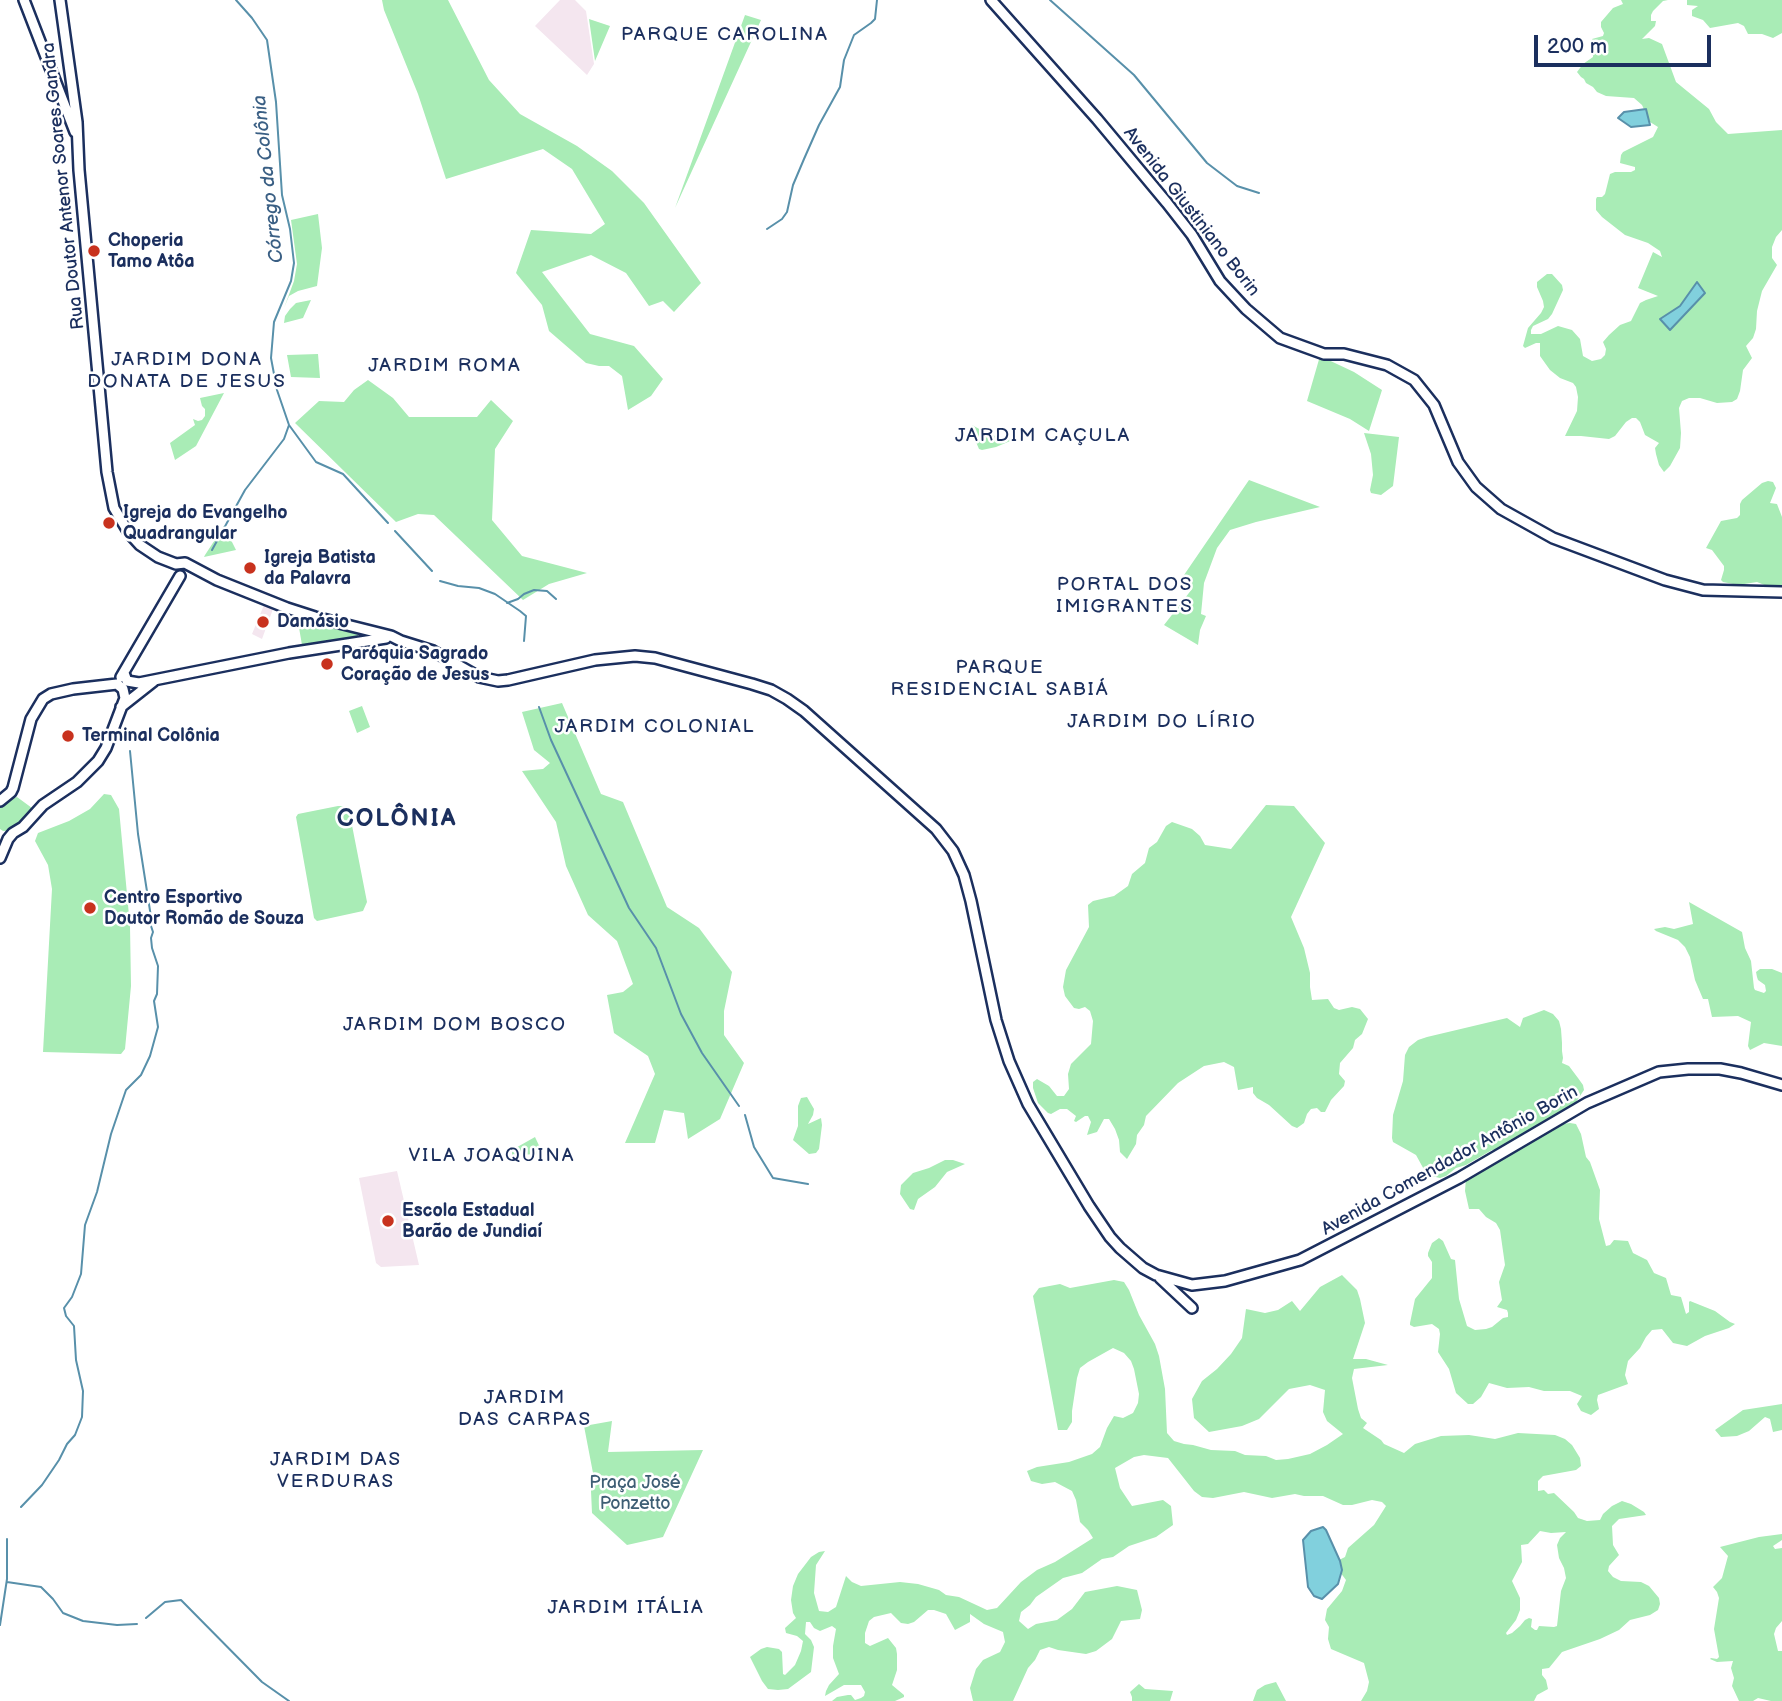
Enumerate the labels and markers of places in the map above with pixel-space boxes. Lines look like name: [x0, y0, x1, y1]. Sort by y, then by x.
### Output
place label: Choperia Tamo Atôa: [108, 230, 195, 272]
marker: Choperia Tamo Atôa: [86, 243, 102, 259]
place label: Igreja do Evangelho Quadrangular: [123, 502, 288, 544]
marker: Igreja do Evangelho Quadrangular: [101, 515, 117, 531]
place label: Igreja Batista da Palavra: [264, 547, 376, 590]
marker: Igreja Batista da Palavra: [242, 560, 258, 576]
place label: Damásio: [277, 611, 349, 633]
marker: Damásio: [255, 614, 271, 630]
place label: Paróquia Sagrado Coração de Jesus: [341, 643, 489, 686]
marker: Paróquia Sagrado Coração de Jesus: [319, 656, 335, 672]
place label: Terminal Colônia: [82, 725, 220, 747]
marker: Terminal Colônia: [60, 728, 76, 744]
place label: Centro Esportivo Doutor Romão de Souza: [104, 887, 304, 930]
marker: Centro Esportivo Doutor Romão de Souza: [82, 900, 98, 916]
place label: Escola Estadual Barão de Jundiaí: [402, 1200, 542, 1242]
marker: Escola Estadual Barão de Jundiaí: [380, 1213, 396, 1229]

